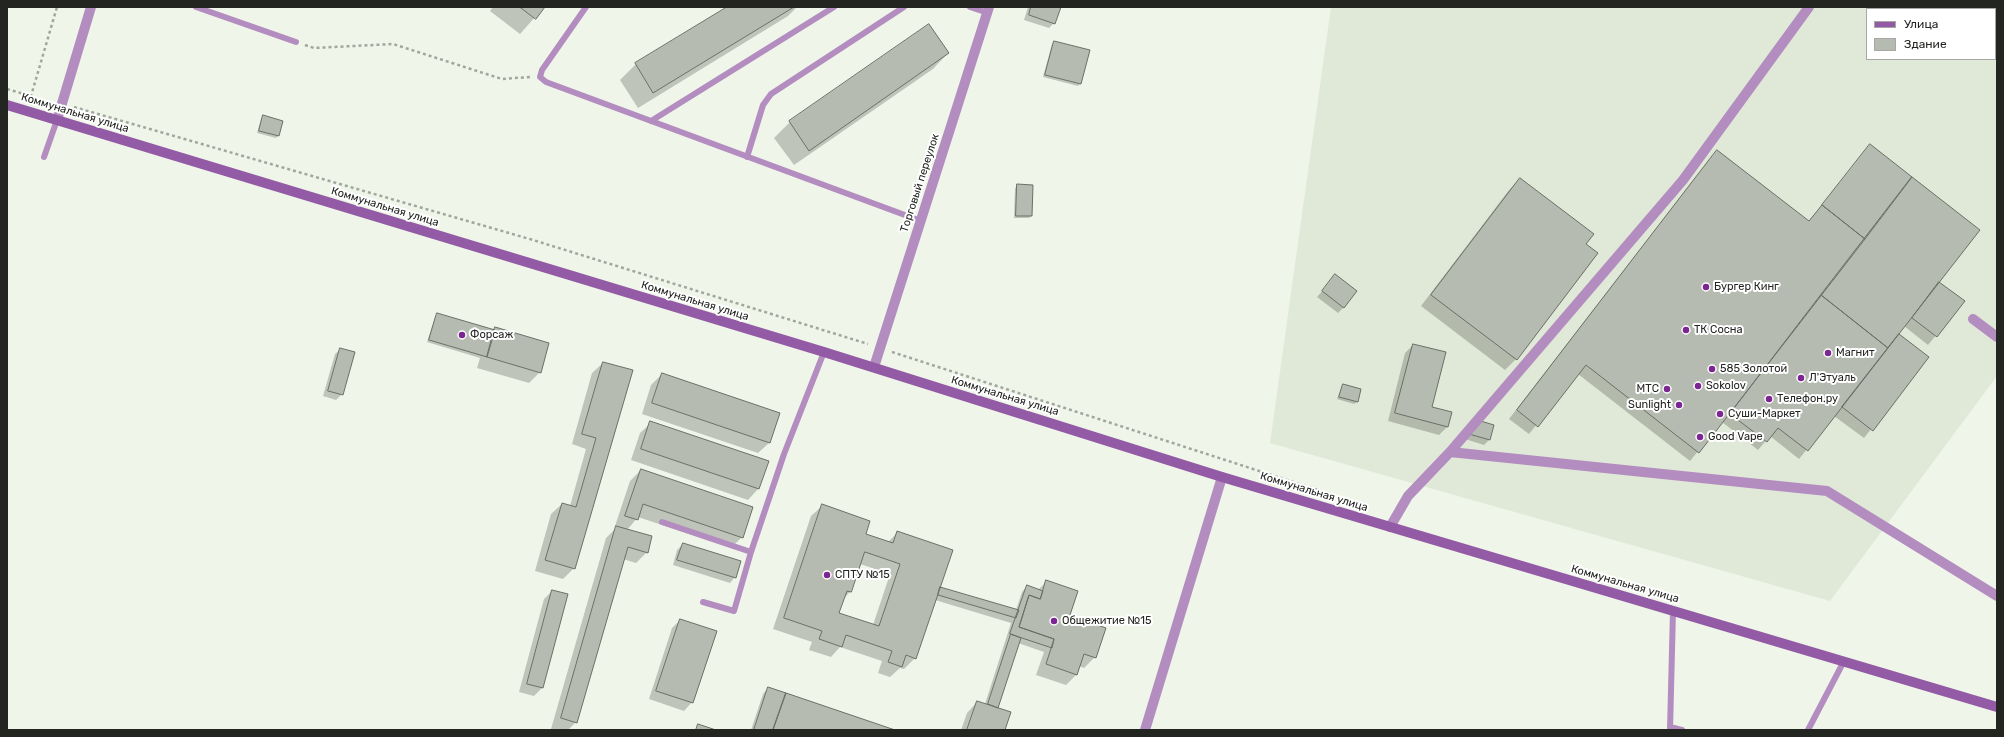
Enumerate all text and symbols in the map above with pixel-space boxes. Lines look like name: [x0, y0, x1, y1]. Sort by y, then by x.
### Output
legend: [1866, 8, 1996, 60]
text: Улица: [1904, 17, 1938, 31]
text: Здание: [1904, 37, 1947, 51]
street label: Коммунальная улица: [20, 90, 130, 136]
street label: Торговый переулок: [898, 132, 942, 234]
street label: Коммунальная улица: [330, 184, 440, 230]
street label: Коммунальная улица: [640, 278, 750, 324]
place label: Бургер Кинг: [1714, 280, 1779, 294]
marker: Бургер Кинг: [1701, 282, 1711, 292]
place label: ТК Сосна: [1694, 323, 1743, 337]
marker: ТК Сосна: [1681, 325, 1691, 335]
place label: Форсаж: [470, 328, 513, 342]
marker: Форсаж: [457, 330, 467, 340]
place label: Магнит: [1836, 346, 1875, 360]
marker: Магнит: [1823, 348, 1833, 358]
place label: 585 Золотой: [1720, 362, 1787, 376]
marker: 585 Золотой: [1707, 364, 1717, 374]
place label: Л'Этуаль: [1809, 371, 1856, 385]
street label: Коммунальная улица: [950, 373, 1060, 419]
marker: Л'Этуаль: [1796, 373, 1806, 383]
place label: Sokolov: [1706, 379, 1746, 393]
marker: Sokolov: [1693, 381, 1703, 391]
place label: МТС: [1637, 382, 1659, 396]
marker: МТС: [1662, 384, 1672, 394]
place label: Телефон.ру: [1777, 392, 1838, 406]
marker: Телефон.ру: [1764, 394, 1774, 404]
place label: Sunlight: [1628, 398, 1671, 412]
marker: Sunlight: [1674, 400, 1684, 410]
place label: Суши-Маркет: [1728, 407, 1801, 421]
marker: Суши-Маркет: [1715, 409, 1725, 419]
place label: Good Vape: [1708, 430, 1763, 444]
marker: Good Vape: [1695, 432, 1705, 442]
street label: Коммунальная улица: [1259, 469, 1369, 515]
street label: Коммунальная улица: [1569, 562, 1681, 606]
place label: СПТУ №15: [835, 568, 890, 582]
marker: СПТУ №15: [822, 570, 832, 580]
place label: Общежитие №15: [1062, 614, 1152, 628]
marker: Общежитие №15: [1049, 616, 1059, 626]

